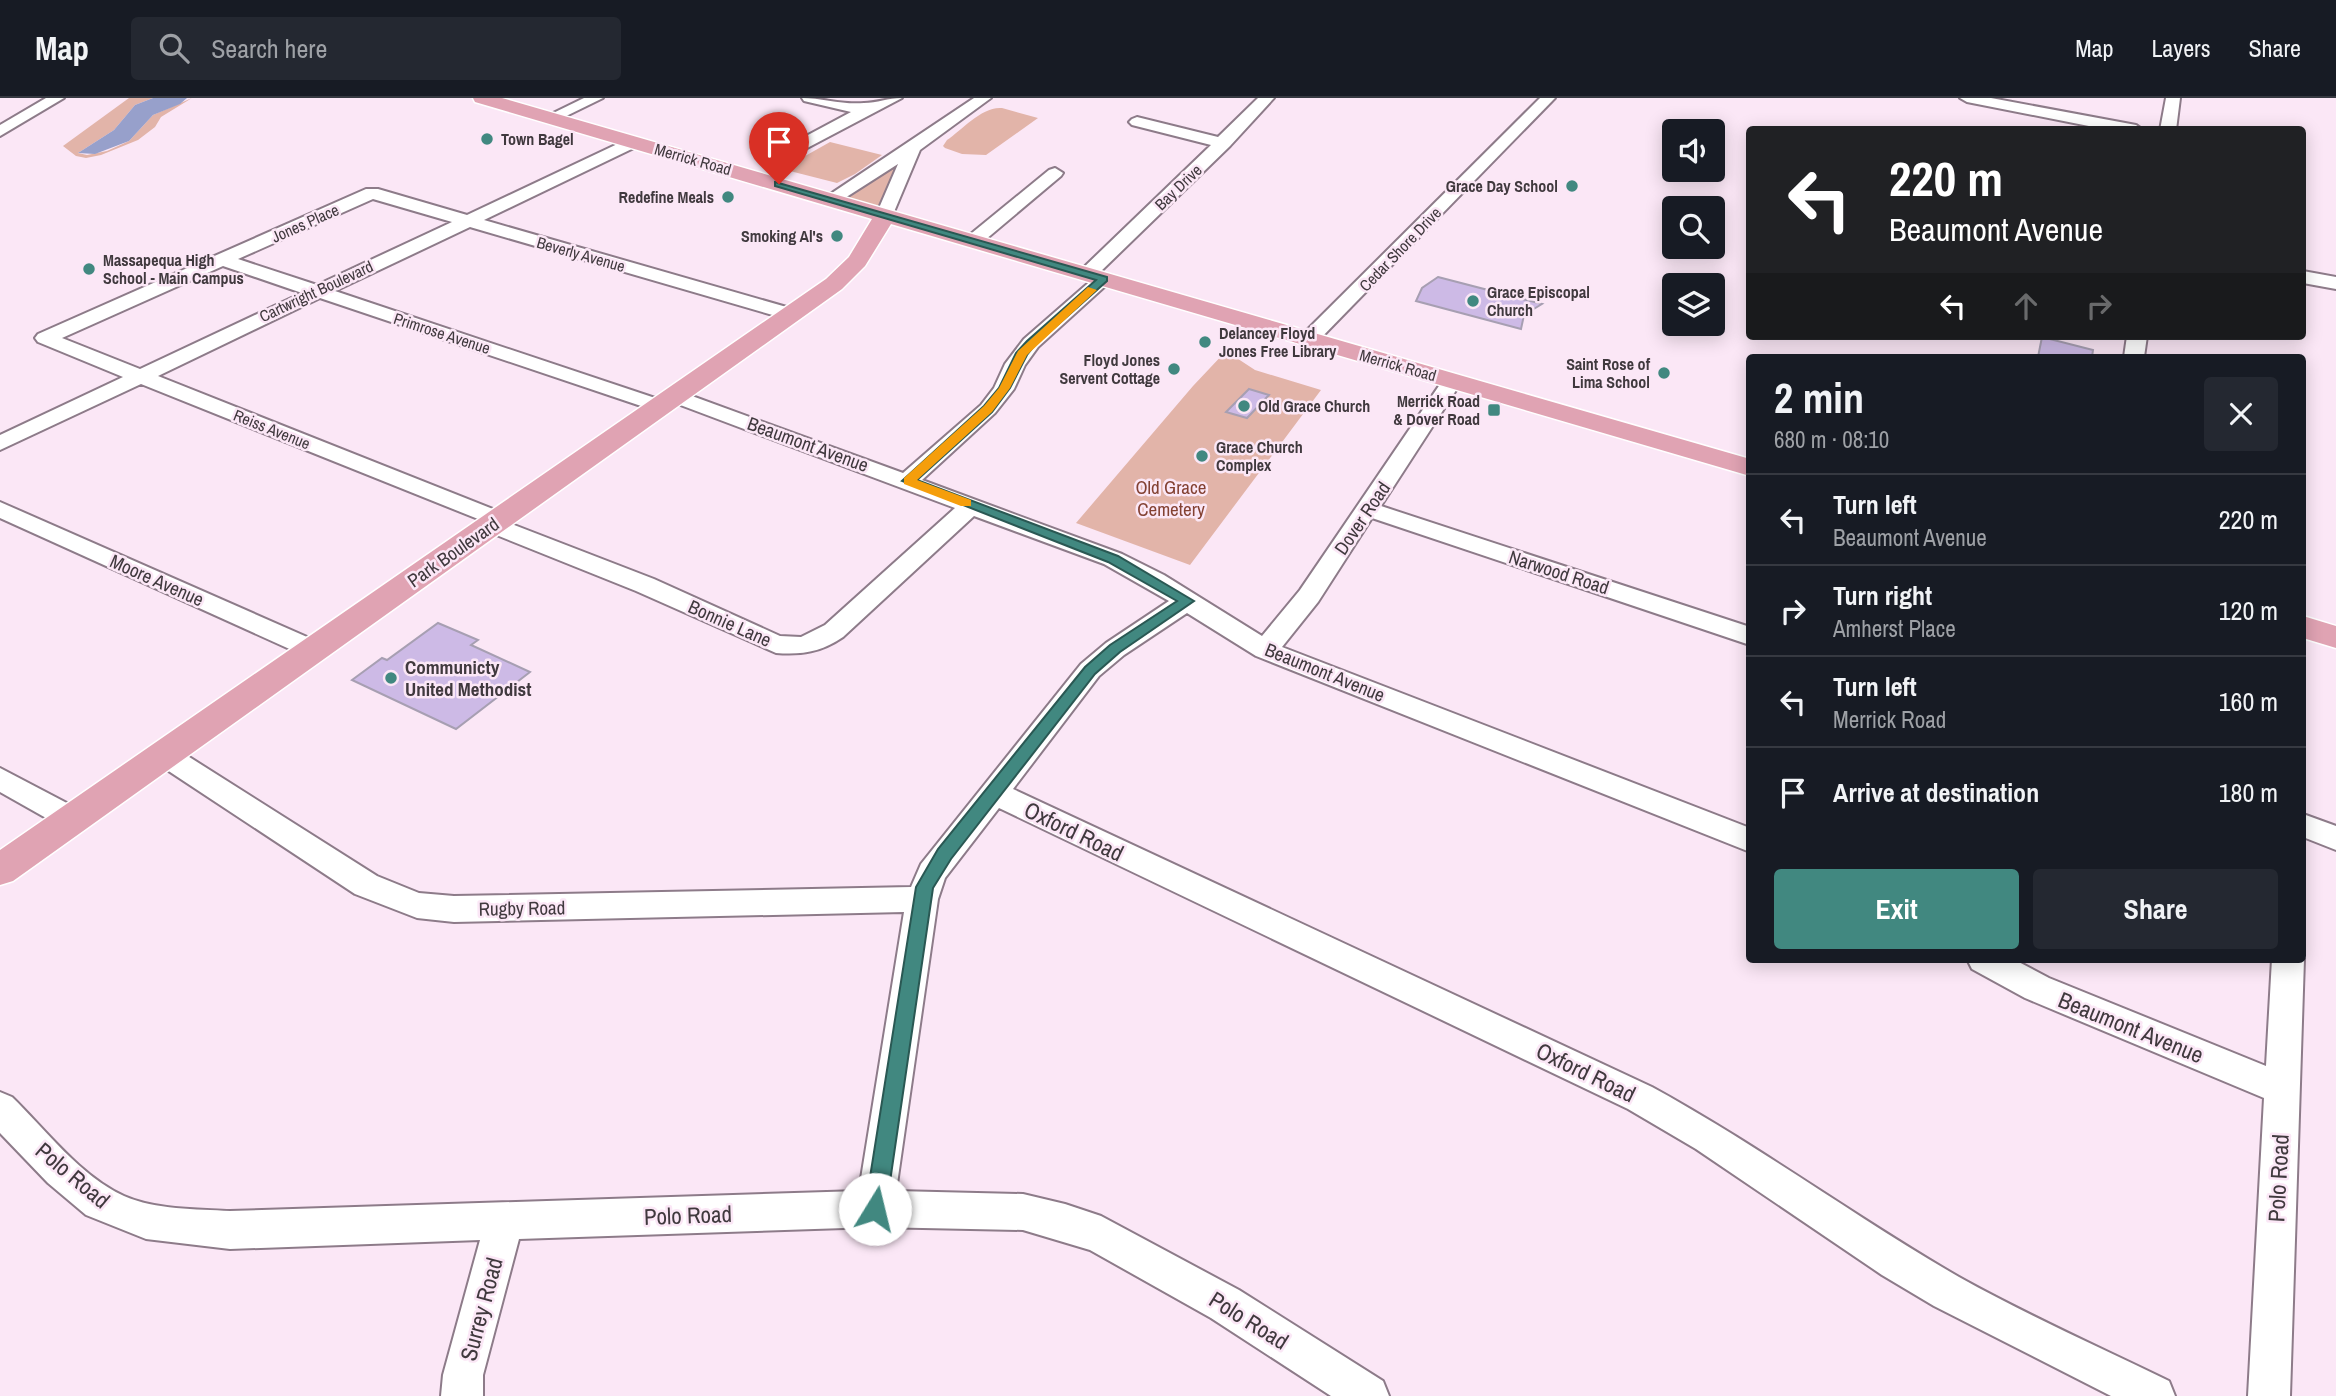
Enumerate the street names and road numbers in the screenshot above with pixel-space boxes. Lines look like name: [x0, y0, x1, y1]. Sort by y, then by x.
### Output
street label: Merrick Road: [652, 138, 734, 180]
street label: Bay Drive: [1150, 159, 1206, 215]
street label: Jones Place: [268, 198, 342, 248]
street label: Cedar Shore Drive: [1354, 202, 1446, 296]
street label: Beverly Avenue: [534, 231, 628, 277]
street label: Cartwright Boulevard: [256, 255, 376, 327]
street label: Primrose Avenue: [391, 307, 493, 359]
street label: Merrick Road: [1357, 344, 1439, 386]
street label: Reiss Avenue: [230, 404, 314, 454]
street label: Beaumont Avenue: [744, 410, 872, 478]
street label: Dover Road: [1328, 476, 1396, 560]
street label: Park Boulevard: [402, 511, 504, 593]
street label: Narwood Road: [1506, 544, 1612, 600]
street label: Moore Avenue: [106, 548, 208, 612]
street label: Bonnie Lane: [684, 593, 776, 653]
street label: Beaumont Avenue: [1261, 636, 1389, 708]
street label: Oxford Road: [1019, 794, 1129, 868]
street label: Rugby Road: [478, 894, 566, 922]
street label: Beaumont Avenue: [2054, 984, 2208, 1070]
street label: Oxford Road: [1531, 1035, 1641, 1109]
street label: Polo Road: [2260, 1133, 2296, 1223]
street label: Polo Road: [29, 1135, 117, 1215]
street label: Polo Road: [643, 1198, 733, 1232]
street label: Surrey Road: [452, 1254, 510, 1364]
street label: Polo Road: [1203, 1284, 1295, 1356]

